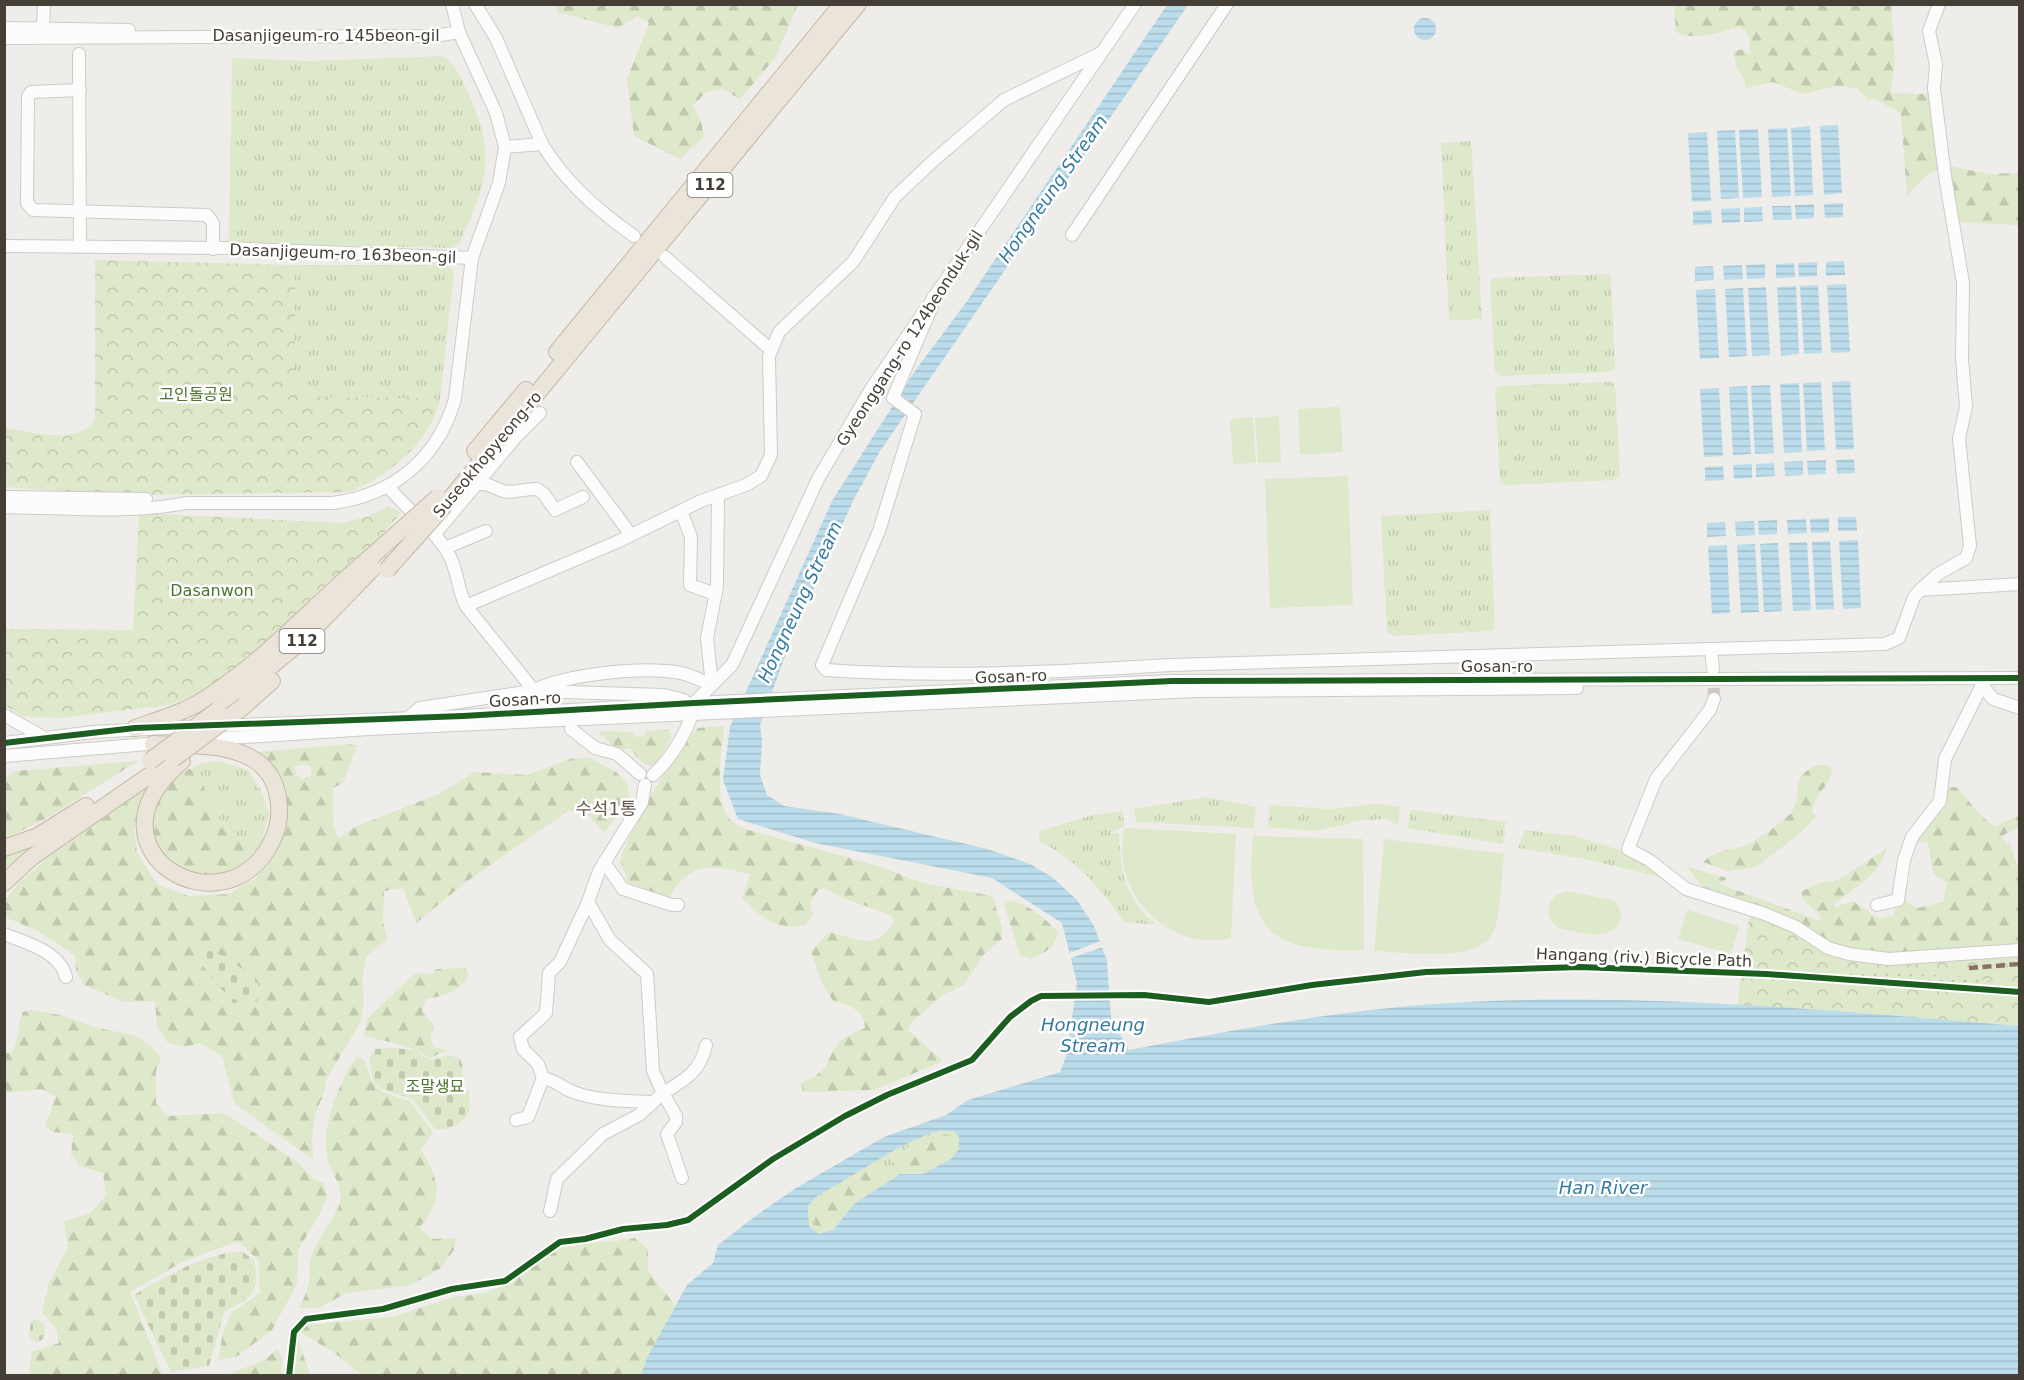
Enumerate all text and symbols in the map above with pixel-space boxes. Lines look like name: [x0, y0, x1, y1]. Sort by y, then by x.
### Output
street label: Dasanjigeum-ro 145beon-gil: [212, 26, 440, 45]
water label: Hongneung Stream: [994, 111, 1111, 267]
road number: 112: [688, 173, 732, 197]
street label: Gyeonggang-ro 124beonduk-gil: [832, 227, 986, 450]
street label: Dasanjigeum-ro 163beon-gil: [229, 240, 457, 267]
park label: 고인돌공원: [159, 385, 233, 404]
street label: Suseokhopyeong-ro: [429, 387, 546, 521]
water label: Hongneung Stream: [753, 518, 846, 686]
park label: Dasanwon: [170, 581, 254, 600]
road number: 112: [280, 629, 324, 653]
street label: Gosan-ro: [1461, 657, 1533, 676]
street label: Gosan-ro: [975, 666, 1047, 687]
street label: Gosan-ro: [488, 688, 562, 711]
district label: 수석1통: [575, 798, 637, 819]
street label: Hangang (riv.) Bicycle Path: [1536, 944, 1752, 971]
water label: Hongneung Stream: [1041, 1014, 1145, 1056]
park label: 조말생묘: [406, 1077, 464, 1096]
water label: Han River: [1559, 1177, 1649, 1198]

